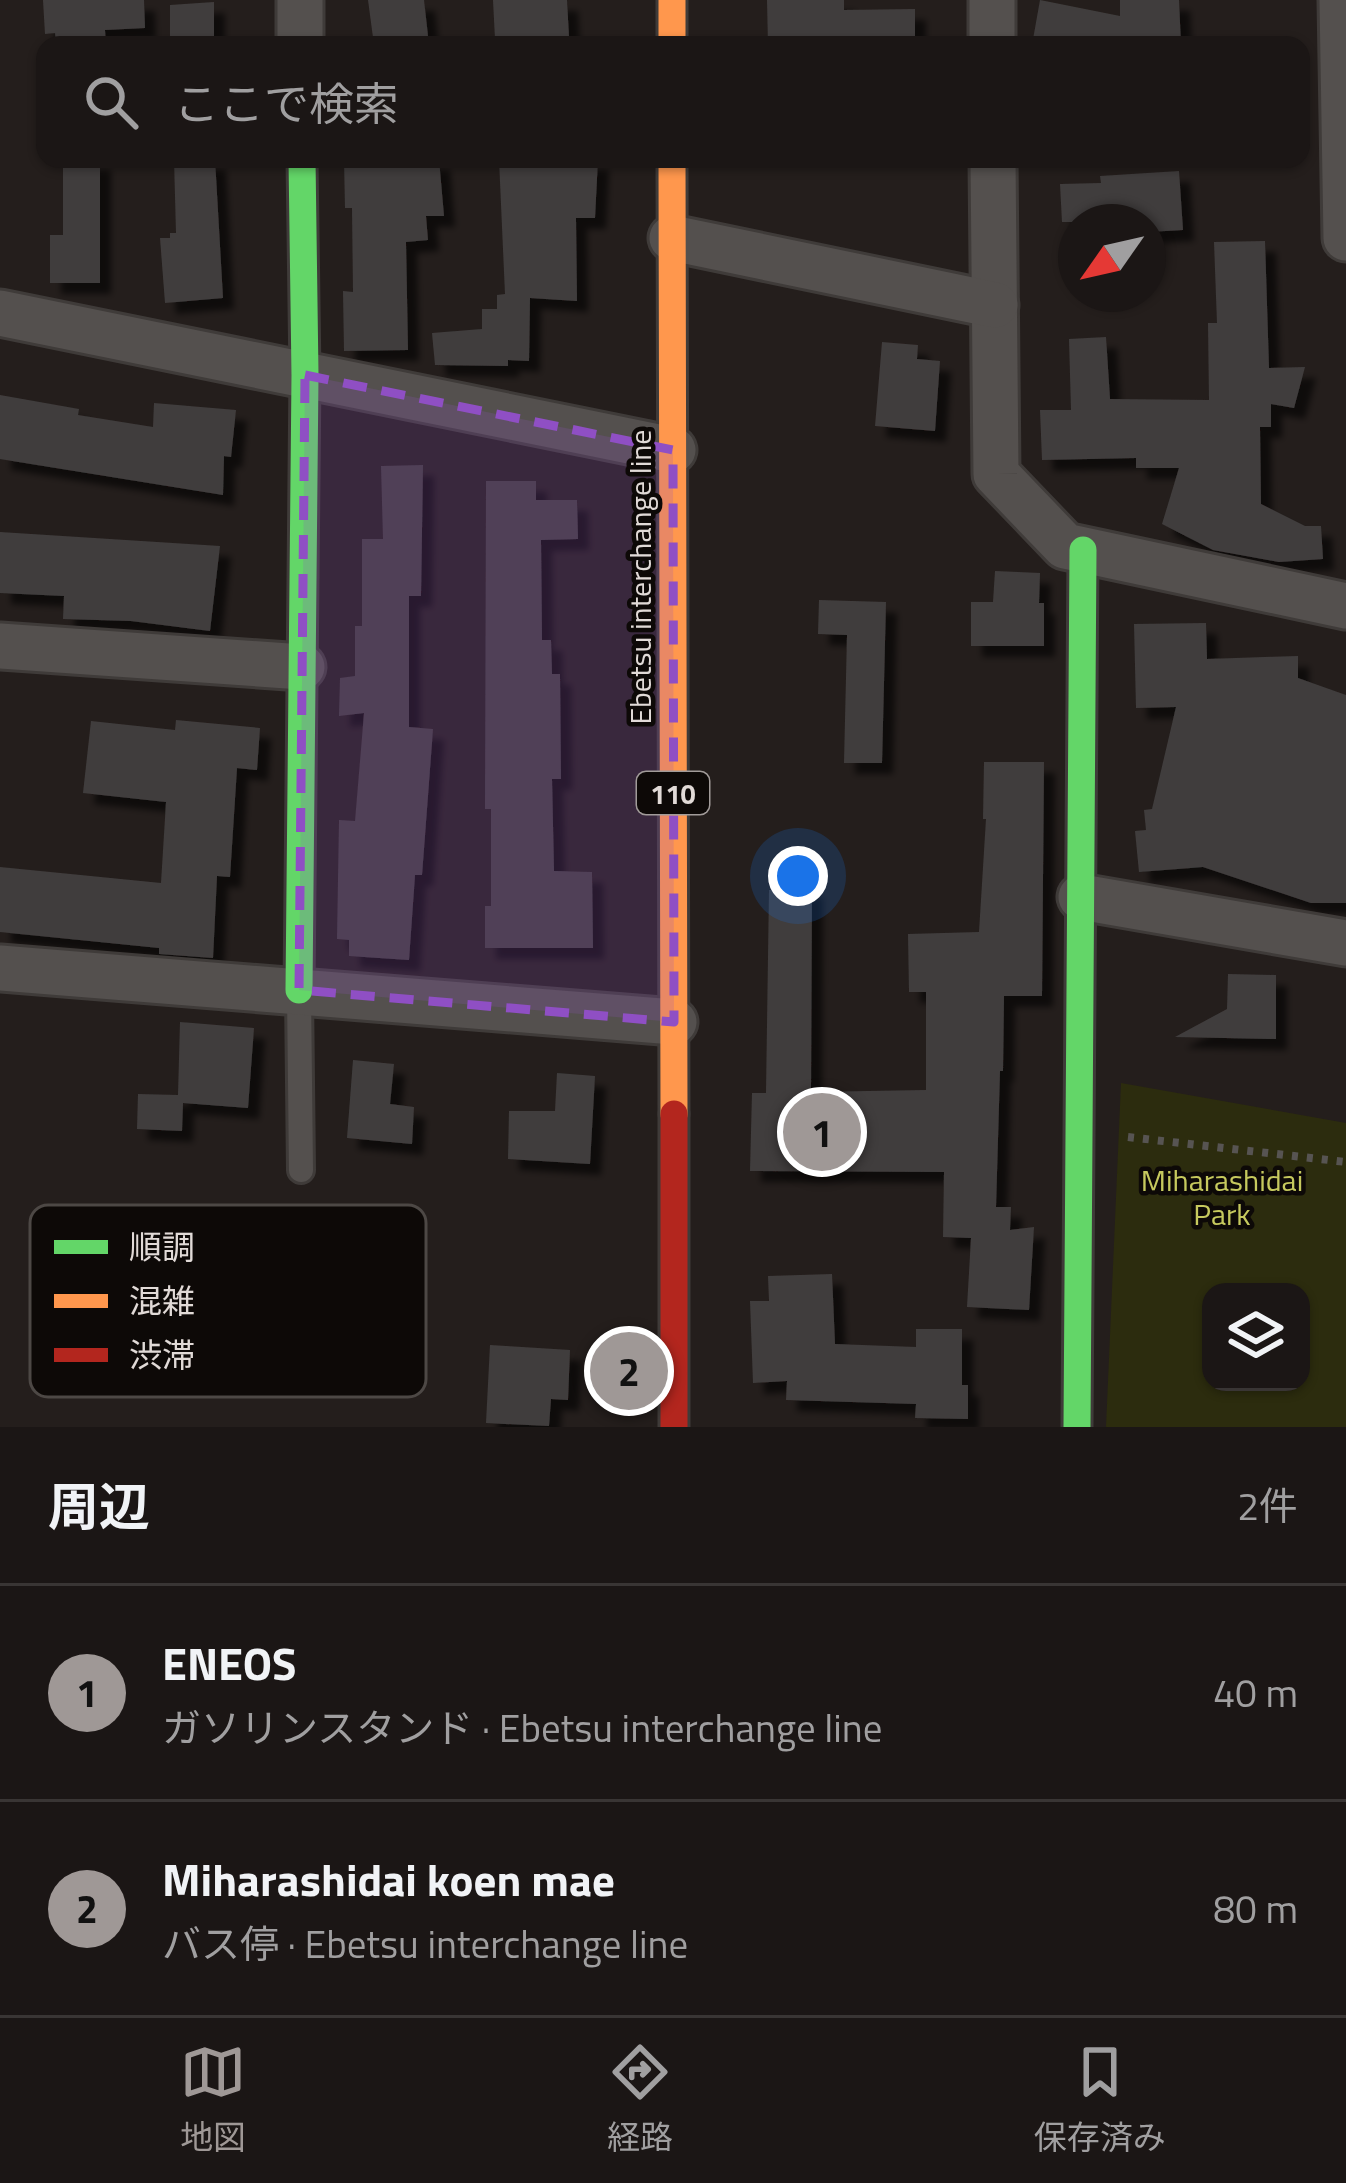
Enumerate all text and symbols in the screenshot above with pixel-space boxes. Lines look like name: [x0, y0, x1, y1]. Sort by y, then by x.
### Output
search box: [36, 36, 1310, 168]
icon: search: [78, 69, 144, 135]
text: ここで検索: [174, 69, 399, 137]
north arrow: [1058, 204, 1166, 312]
street label: Ebetsu interchange line: [617, 429, 663, 725]
road number: 110: [637, 772, 709, 814]
your location: [768, 846, 828, 906]
pin: 1: [783, 1087, 861, 1177]
park label: Miharashidai Park: [1141, 1157, 1303, 1237]
legend: [30, 1205, 426, 1397]
text: 順調: [129, 1222, 195, 1272]
text: 混雑: [129, 1276, 195, 1326]
map controls: [1202, 1283, 1310, 1391]
button: layers: [1202, 1283, 1310, 1391]
pin: 2: [590, 1326, 668, 1416]
text: 渋滞: [129, 1330, 195, 1380]
text: 周辺: [48, 1467, 150, 1545]
text: 2件: [1237, 1476, 1298, 1535]
text: ENEOS: [162, 1629, 297, 1697]
text: 1: [76, 1663, 98, 1722]
text: 40 m: [1213, 1663, 1298, 1722]
text: ガソリンスタンド · Ebetsu interchange line: [162, 1698, 882, 1757]
text: Miharashidai koen mae: [162, 1845, 615, 1913]
text: 2: [76, 1879, 98, 1938]
text: 80 m: [1213, 1879, 1298, 1938]
text: バス停 · Ebetsu interchange line: [162, 1914, 688, 1973]
tab: 地図: [180, 2039, 246, 2162]
tab: 経路: [607, 2039, 673, 2162]
tab: 保存済み: [1034, 2039, 1166, 2162]

